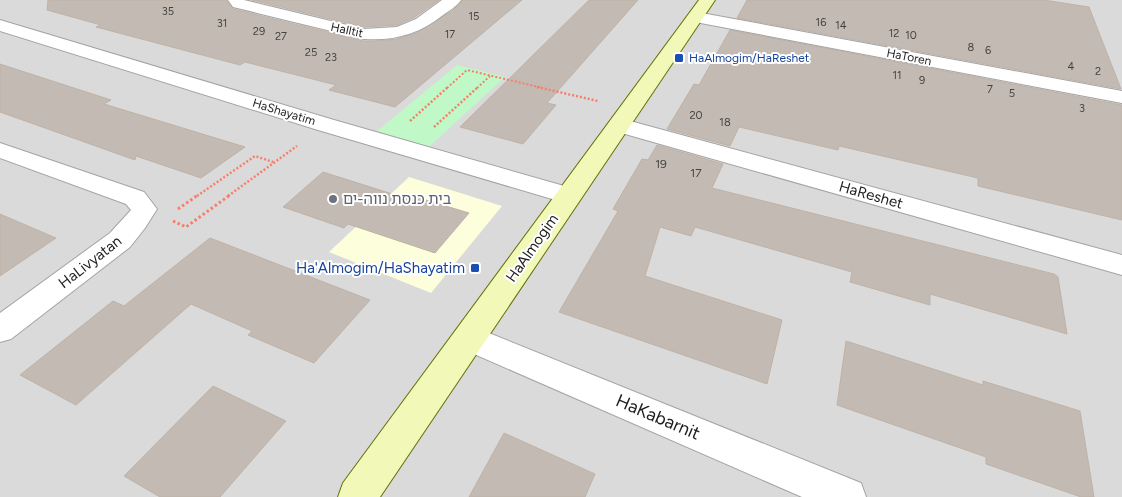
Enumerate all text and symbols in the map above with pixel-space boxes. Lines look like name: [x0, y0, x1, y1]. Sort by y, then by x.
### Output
house number: 35: [162, 5, 174, 18]
house number: 15: [469, 10, 479, 23]
house number: 16: [816, 16, 826, 29]
house number: 31: [217, 17, 227, 30]
house number: 14: [835, 19, 847, 32]
street label: HaIltit: [329, 20, 365, 40]
house number: 29: [253, 25, 265, 38]
house number: 12: [889, 27, 899, 40]
house number: 17: [445, 28, 455, 41]
house number: 10: [905, 29, 917, 42]
house number: 27: [275, 30, 287, 43]
house number: 8: [968, 41, 975, 54]
house number: 6: [985, 44, 991, 57]
house number: 25: [305, 46, 317, 59]
street label: HaToren: [885, 46, 933, 68]
house number: 23: [325, 51, 337, 64]
place label: HaAlmogim/HaReshet: [689, 51, 810, 65]
marker: HaAlmogim/HaReshet: [673, 52, 685, 64]
house number: 4: [1068, 60, 1075, 73]
house number: 2: [1095, 65, 1101, 78]
house number: 11: [892, 69, 902, 82]
house number: 9: [919, 74, 925, 87]
house number: 7: [987, 83, 993, 96]
house number: 5: [1009, 87, 1015, 100]
street label: HaShayatim: [251, 96, 317, 128]
house number: 3: [1079, 102, 1085, 115]
house number: 20: [689, 109, 703, 122]
house number: 18: [719, 116, 731, 129]
house number: 19: [655, 157, 667, 171]
house number: 17: [690, 166, 702, 180]
street label: HaReshet: [837, 177, 905, 213]
place label: בית כנסת נווה-ים: [343, 190, 452, 208]
marker: בית כנסת נווה-ים: [327, 193, 339, 205]
street label: HaAlmogim: [502, 211, 562, 285]
street label: HaLivyatan: [55, 232, 125, 292]
place label: Ha'Almogim/HaShayatim: [296, 259, 465, 277]
marker: Ha'Almogim/HaShayatim: [469, 262, 481, 274]
street label: HaKabarnit: [612, 389, 704, 445]

